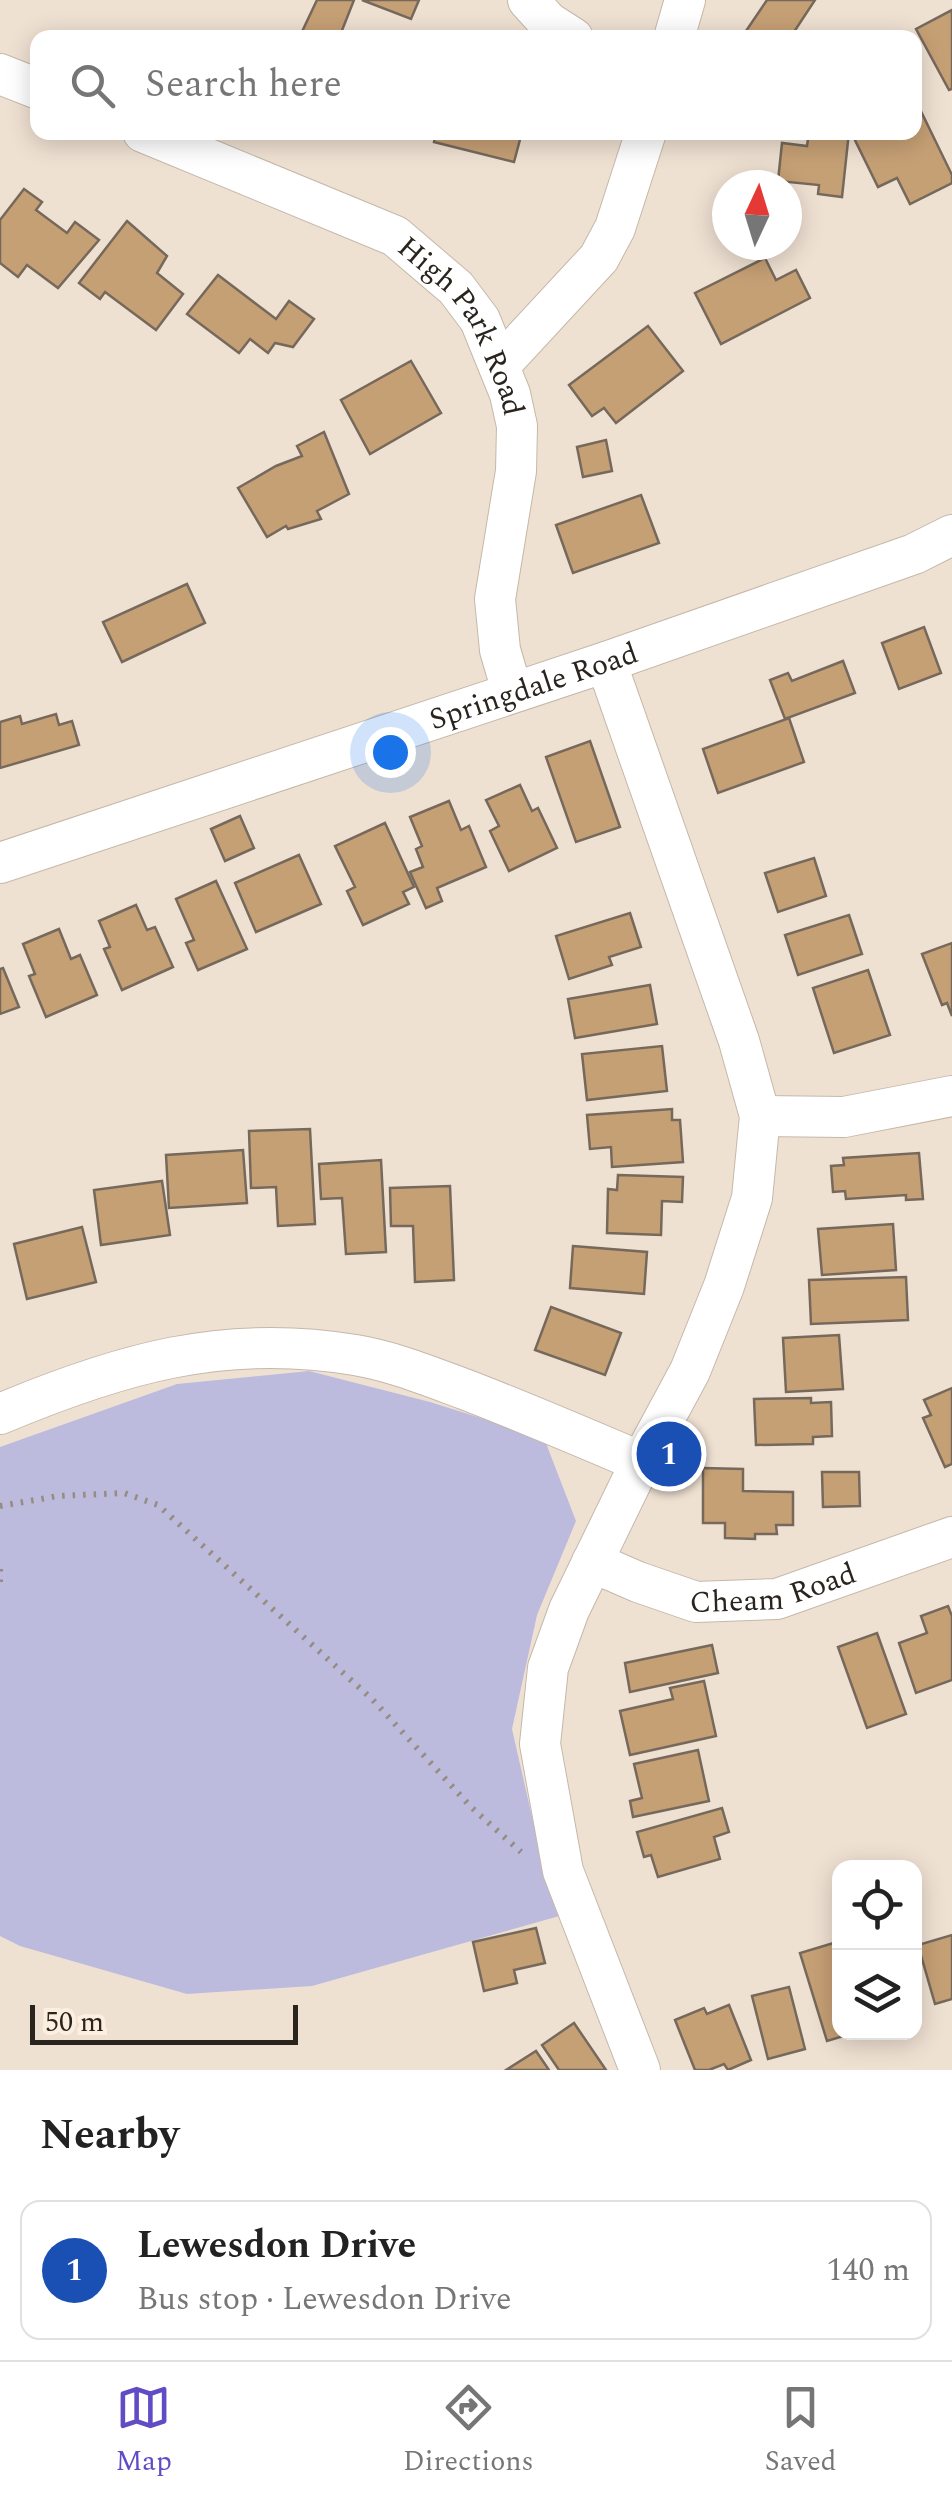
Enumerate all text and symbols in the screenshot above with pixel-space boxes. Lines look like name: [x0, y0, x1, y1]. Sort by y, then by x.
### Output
search box: [30, 30, 922, 140]
text: Search here: [145, 56, 342, 114]
icon: search: [65, 58, 120, 113]
north arrow: [712, 170, 802, 260]
street label: High Park Road: [387, 225, 536, 420]
street label: Springdale Road: [423, 631, 644, 743]
your location: [365, 727, 416, 778]
pin: 1: [636, 1416, 702, 1492]
street label: Cheam Road: [689, 1551, 863, 1626]
map controls: [832, 1860, 922, 2040]
button: locate: [832, 1860, 922, 1950]
button: layers: [832, 1950, 922, 2040]
scale bar: [30, 2000, 298, 2044]
text: 50 m: [45, 2001, 104, 2044]
text: Nearby: [40, 2104, 179, 2167]
text: Lewesdon Drive: [137, 2217, 416, 2275]
text: 1: [66, 2246, 83, 2295]
text: 140 m: [826, 2246, 910, 2295]
text: Bus stop · Lewesdon Drive: [137, 2275, 511, 2324]
tab: Map: [116, 2380, 172, 2483]
tab: Directions: [403, 2380, 534, 2483]
tab: Saved: [765, 2380, 836, 2483]

